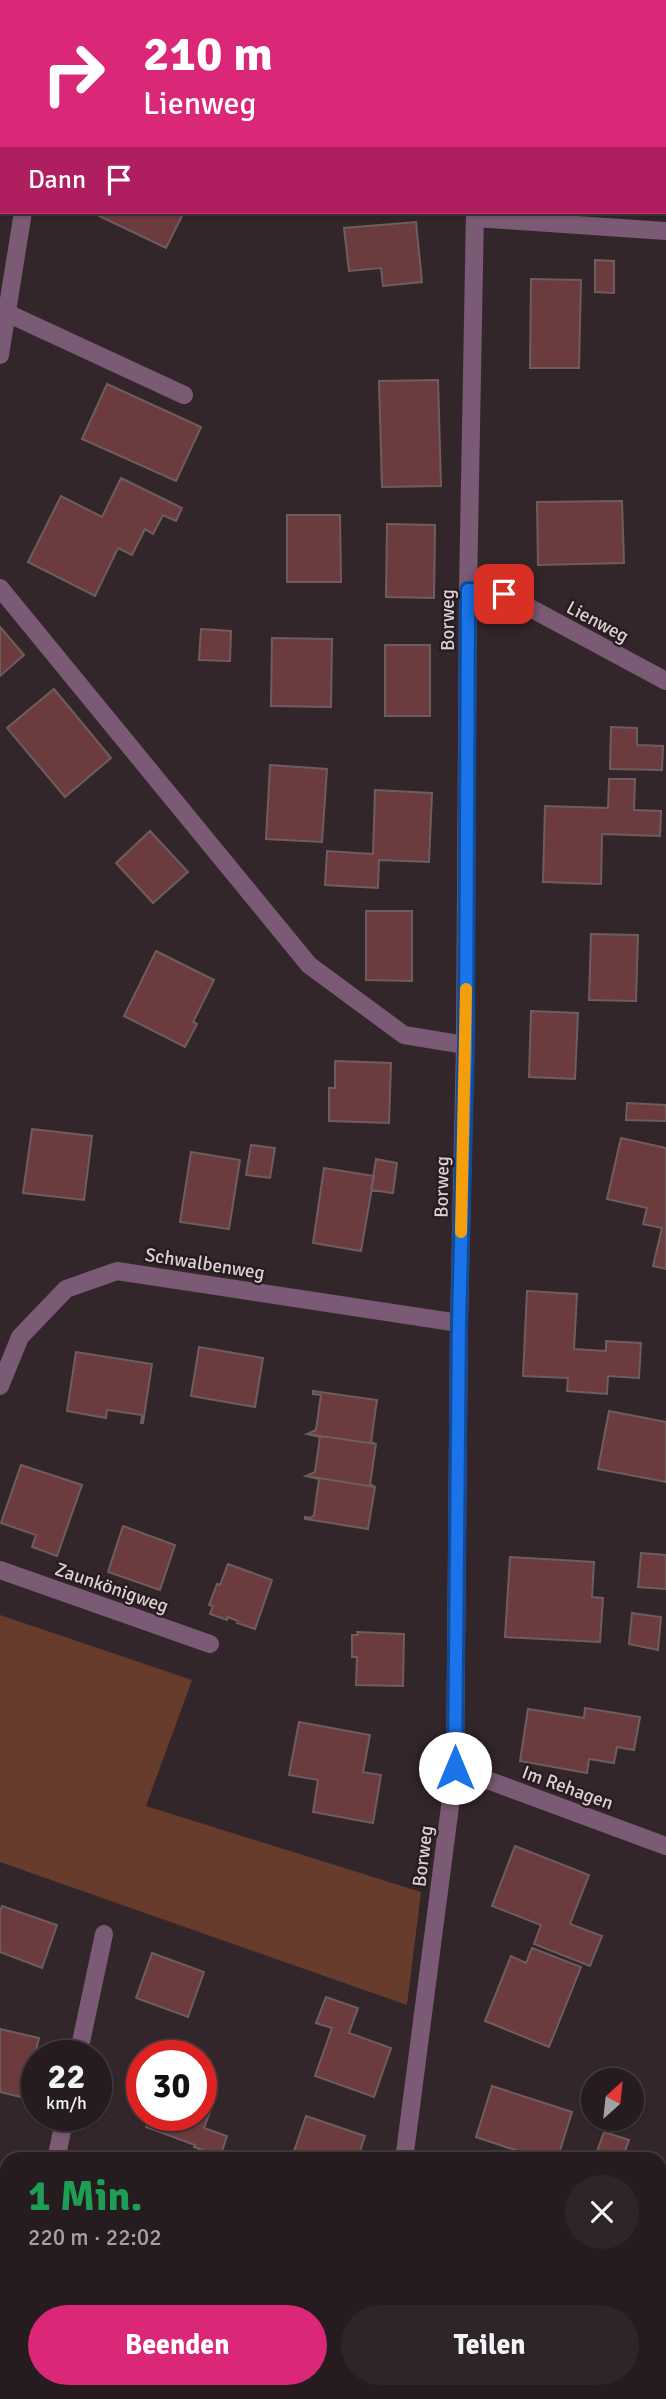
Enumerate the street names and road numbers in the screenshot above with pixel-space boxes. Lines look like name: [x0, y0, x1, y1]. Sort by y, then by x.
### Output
street label: Borweg: [436, 589, 460, 651]
street label: Lienweg: [562, 595, 633, 648]
street label: Borweg: [429, 1156, 455, 1218]
street label: Schwalbenweg: [143, 1243, 266, 1285]
street label: Zaunkönigweg: [52, 1557, 172, 1619]
street label: Im Rehagen: [519, 1760, 617, 1816]
street label: Borweg: [407, 1824, 439, 1888]

